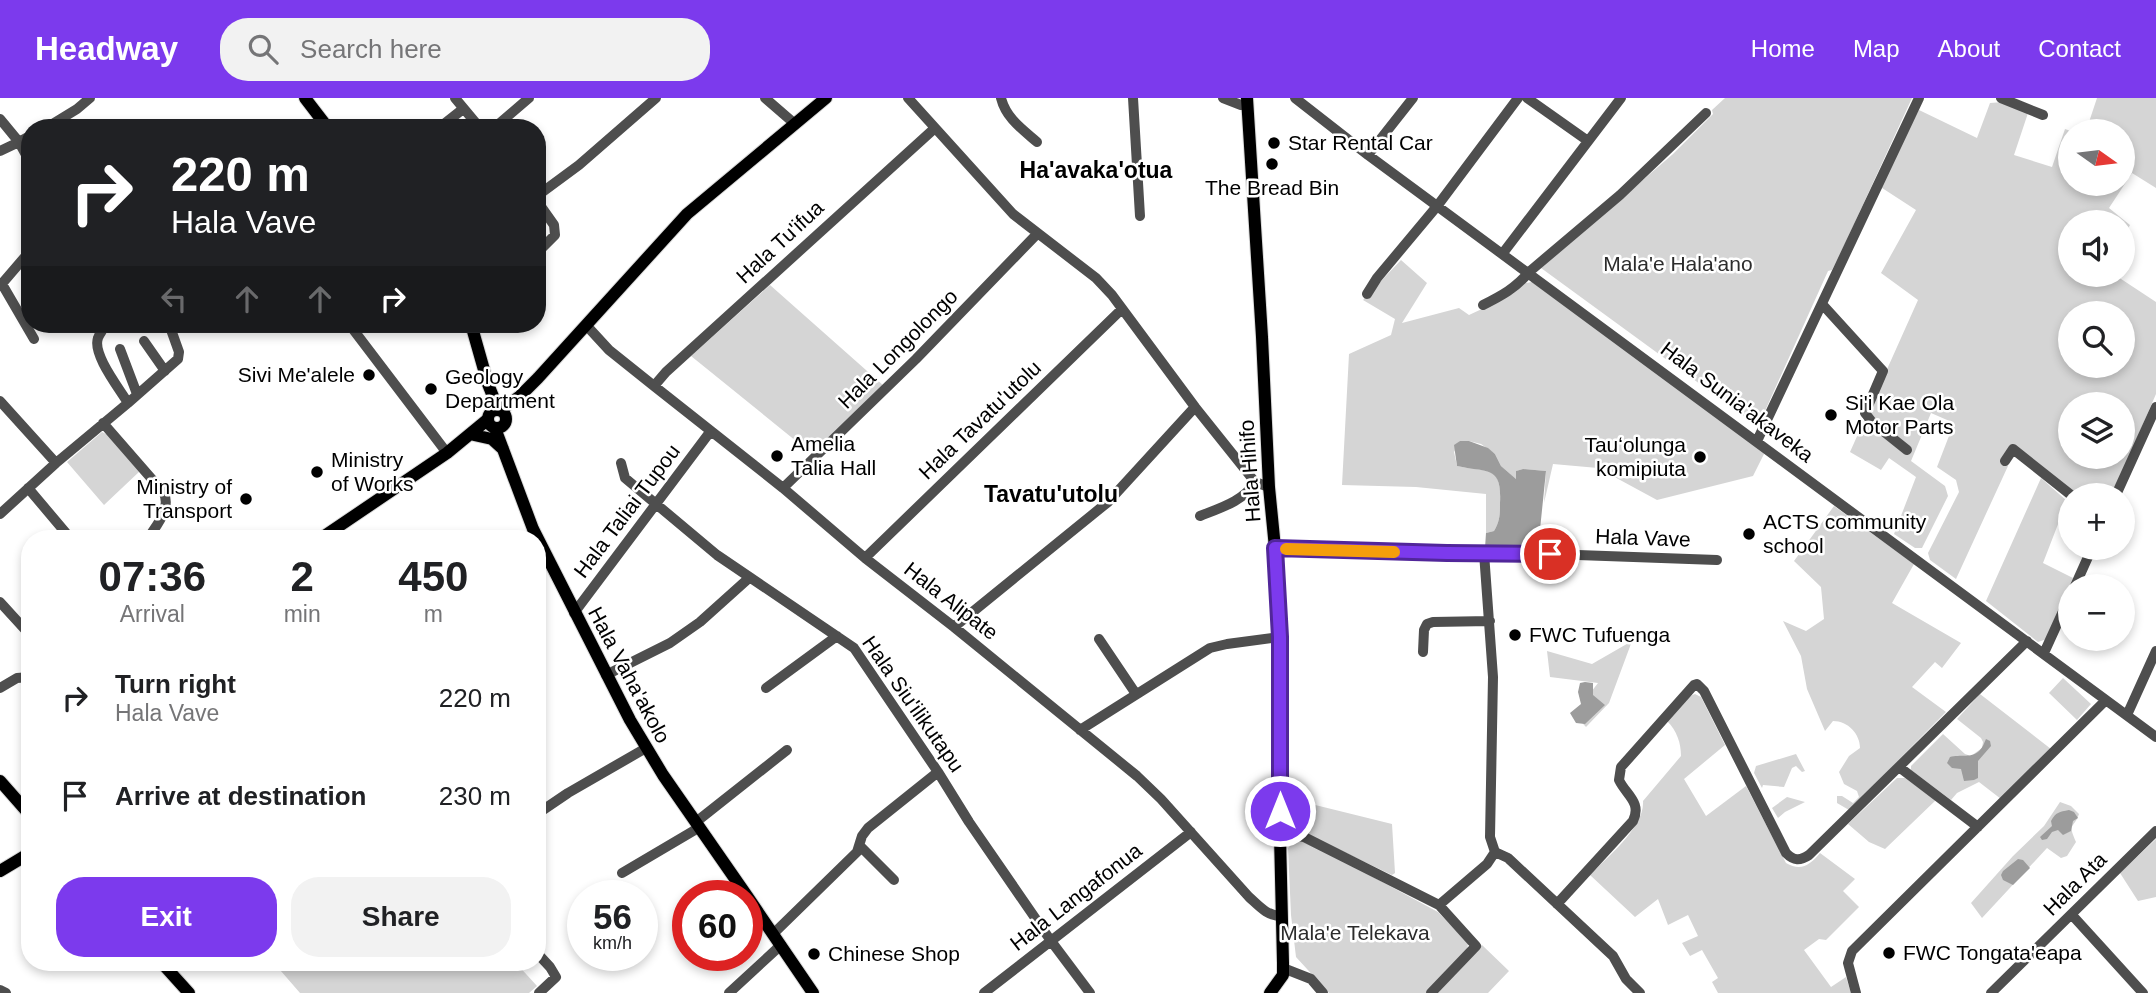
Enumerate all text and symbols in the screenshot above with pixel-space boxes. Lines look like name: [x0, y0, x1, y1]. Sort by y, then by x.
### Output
search box: [220, 18, 710, 81]
text: Headway: [35, 30, 178, 67]
icon: search: [244, 30, 282, 68]
text: Search here: [300, 34, 442, 64]
text: Home: [1751, 35, 1815, 62]
text: Map: [1853, 35, 1900, 62]
text: About: [1938, 35, 2000, 62]
text: Contact: [2038, 35, 2121, 62]
north arrow: [2058, 119, 2135, 196]
map controls: [2058, 119, 2135, 651]
place label: Star Rental Car: [1288, 131, 1433, 154]
marker: Star Rental Car: [1266, 135, 1282, 151]
icon: right: [56, 147, 147, 238]
text: 220 m: [171, 147, 310, 201]
marker: The Bread Bin: [1264, 156, 1280, 172]
district label: Ha'avaka'otua: [1020, 157, 1173, 183]
place label: The Bread Bin: [1205, 176, 1339, 199]
street label: Hala Tu'ifua: [732, 195, 828, 288]
text: Hala Vave: [171, 204, 316, 240]
button: sound: [2058, 210, 2135, 287]
park label: Mala'e Hala'ano: [1603, 252, 1753, 275]
icon: left: [155, 280, 193, 318]
icon: ahead: [228, 280, 266, 318]
icon: ahead: [301, 280, 339, 318]
icon: right: [374, 280, 412, 318]
street label: Hala Longolongo: [833, 284, 962, 413]
button: search: [2058, 301, 2135, 378]
street label: Hala Sunia'akaveka: [1657, 337, 1818, 467]
street label: Hala Tavatu'utolu: [914, 356, 1045, 484]
place label: Sivi Me'alele: [238, 363, 355, 386]
place label: Geology Department: [445, 365, 555, 412]
marker: Sivi Me'alele: [361, 367, 377, 383]
marker: Geology Department: [423, 381, 439, 397]
place label: Si'i Kae Ola Motor Parts: [1845, 391, 1954, 438]
button: layers: [2058, 392, 2135, 469]
marker: Si'i Kae Ola Motor Parts: [1823, 407, 1839, 423]
street label: Hala Hihifo: [1234, 419, 1265, 523]
place label: Amelia Talia Hall: [791, 432, 876, 479]
place label: Tauʻolunga komipiuta: [1584, 433, 1686, 480]
street label: Hala Taliai Tupou: [569, 440, 684, 582]
place label: Ministry of Works: [331, 448, 413, 495]
marker: Amelia Talia Hall: [769, 448, 785, 464]
marker: Tauʻolunga komipiuta: [1692, 449, 1708, 465]
marker: Ministry of Works: [309, 464, 325, 480]
place label: Ministry of Transport: [136, 475, 232, 522]
district label: Tavatu'utolu: [984, 481, 1118, 507]
button: +: [2058, 483, 2135, 560]
marker: Ministry of Transport: [238, 491, 254, 507]
place label: ACTS community school: [1763, 510, 1927, 557]
pin: [1520, 524, 1580, 584]
street label: Hala Vave: [1595, 524, 1691, 551]
marker: ACTS community school: [1741, 526, 1757, 542]
icon: arrive: [1531, 535, 1569, 573]
text: 07:36: [99, 553, 206, 600]
text: 2: [290, 553, 314, 600]
text: 450: [398, 553, 468, 600]
street label: Hala Alipate: [900, 557, 1003, 644]
button: −: [2058, 574, 2135, 651]
text: Arrival: [120, 601, 185, 627]
text: min: [284, 601, 321, 627]
text: m: [424, 601, 443, 627]
street label: Hala Vaha'akolo: [584, 603, 675, 747]
place label: FWC Tufuenga: [1529, 623, 1671, 646]
marker: FWC Tufuenga: [1507, 627, 1523, 643]
street label: Hala Siu'ilikutapu: [858, 631, 969, 776]
text: Turn right: [115, 669, 236, 699]
icon: right: [56, 679, 94, 717]
text: 220 m: [439, 683, 511, 713]
text: Hala Vave: [115, 700, 219, 726]
position arrow: [1243, 774, 1317, 848]
icon: arrive: [56, 777, 94, 815]
text: Arrive at destination: [115, 781, 366, 811]
text: 230 m: [439, 781, 511, 811]
street label: Hala Langafonua: [1006, 838, 1146, 955]
street label: Hala Ata: [2038, 847, 2111, 920]
button: Exit: [56, 877, 277, 957]
button: Share: [291, 877, 511, 957]
speed limit sign: 60: [672, 880, 763, 971]
text: 56: [593, 897, 632, 936]
park label: Mala'e Telekava: [1280, 921, 1430, 944]
text: km/h: [593, 933, 632, 953]
place label: FWC Tongata'eapa: [1903, 941, 2082, 964]
place label: Chinese Shop: [828, 942, 960, 965]
marker: FWC Tongata'eapa: [1881, 945, 1897, 961]
marker: Chinese Shop: [806, 946, 822, 962]

